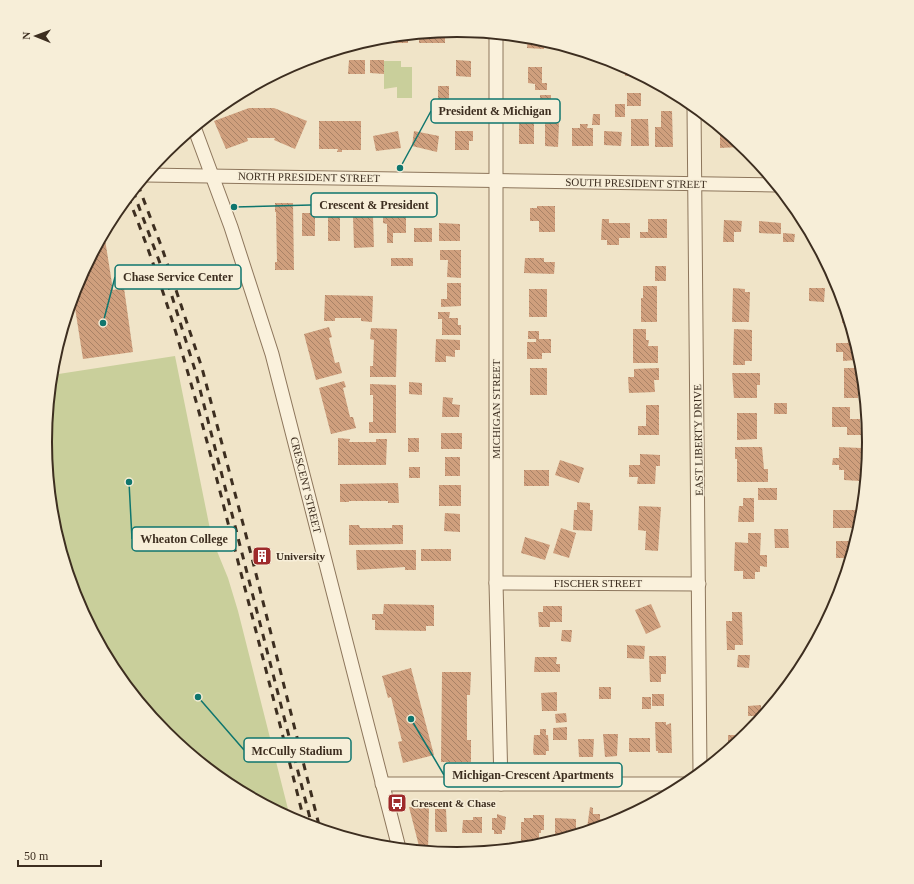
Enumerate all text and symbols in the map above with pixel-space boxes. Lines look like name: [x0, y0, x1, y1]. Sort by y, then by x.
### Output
north arrow: [16, 16, 56, 56]
text: N: [20, 32, 32, 40]
callout: President & Michigan: [431, 99, 560, 123]
text: President & Michigan: [438, 104, 552, 118]
street label: NORTH PRESIDENT STREET: [238, 170, 380, 184]
street label: SOUTH PRESIDENT STREET: [565, 176, 707, 190]
callout: Crescent & President: [311, 193, 437, 217]
text: Crescent & President: [319, 198, 429, 212]
callout: Chase Service Center: [115, 265, 241, 289]
text: Chase Service Center: [123, 270, 234, 284]
street label: MICHIGAN STREET: [490, 359, 502, 459]
street label: EAST LIBERTY DRIVE: [691, 384, 705, 496]
street label: CRESCENT STREET: [288, 435, 324, 535]
callout: Wheaton College: [132, 527, 236, 551]
text: Wheaton College: [140, 532, 229, 546]
building icon: University: [251, 545, 273, 567]
place label: University: [276, 550, 325, 562]
street label: FISCHER STREET: [554, 577, 642, 589]
callout: McCully Stadium: [244, 738, 351, 762]
text: McCully Stadium: [251, 744, 343, 758]
callout: Michigan-Crescent Apartments: [444, 763, 622, 787]
text: Michigan-Crescent Apartments: [452, 768, 614, 782]
bus stop icon: Crescent & Chase: [386, 792, 408, 814]
place label: Crescent & Chase: [411, 797, 496, 809]
scale bar: [18, 842, 101, 868]
text: 50 m: [24, 849, 49, 863]

